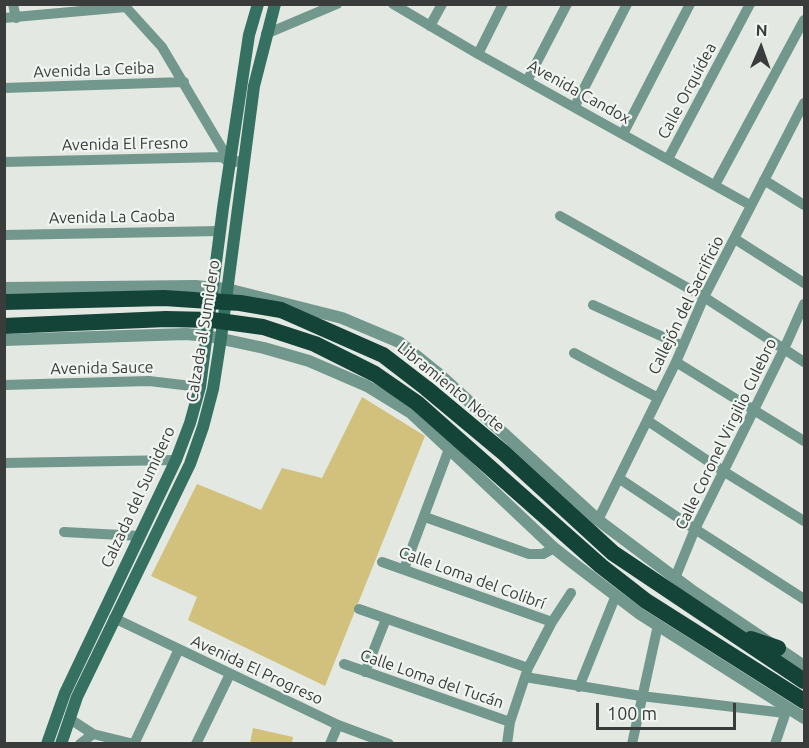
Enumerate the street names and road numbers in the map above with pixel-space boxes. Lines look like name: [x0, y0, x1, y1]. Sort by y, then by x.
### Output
street label: Calle Orquídea: [654, 40, 720, 142]
street label: Avenida Candox: [524, 56, 634, 128]
street label: Avenida La Ceiba: [33, 58, 155, 82]
street label: Avenida El Fresno: [62, 133, 188, 155]
street label: Avenida La Caoba: [49, 206, 175, 228]
street label: Callejón del Sacrificio: [644, 232, 728, 378]
street label: Calzada al Sumidero: [182, 258, 224, 404]
street label: Calle Coronel Virgilio Culebro: [671, 335, 781, 533]
street label: Libramiento Norte: [393, 338, 509, 436]
street label: Avenida Sauce: [50, 358, 154, 378]
street label: Calzada del Sumidero: [97, 423, 179, 571]
street label: Calle Loma del Colibrí: [396, 543, 548, 613]
street label: Avenida El Progreso: [188, 631, 326, 709]
street label: Calle Loma del Tucán: [358, 645, 506, 713]

